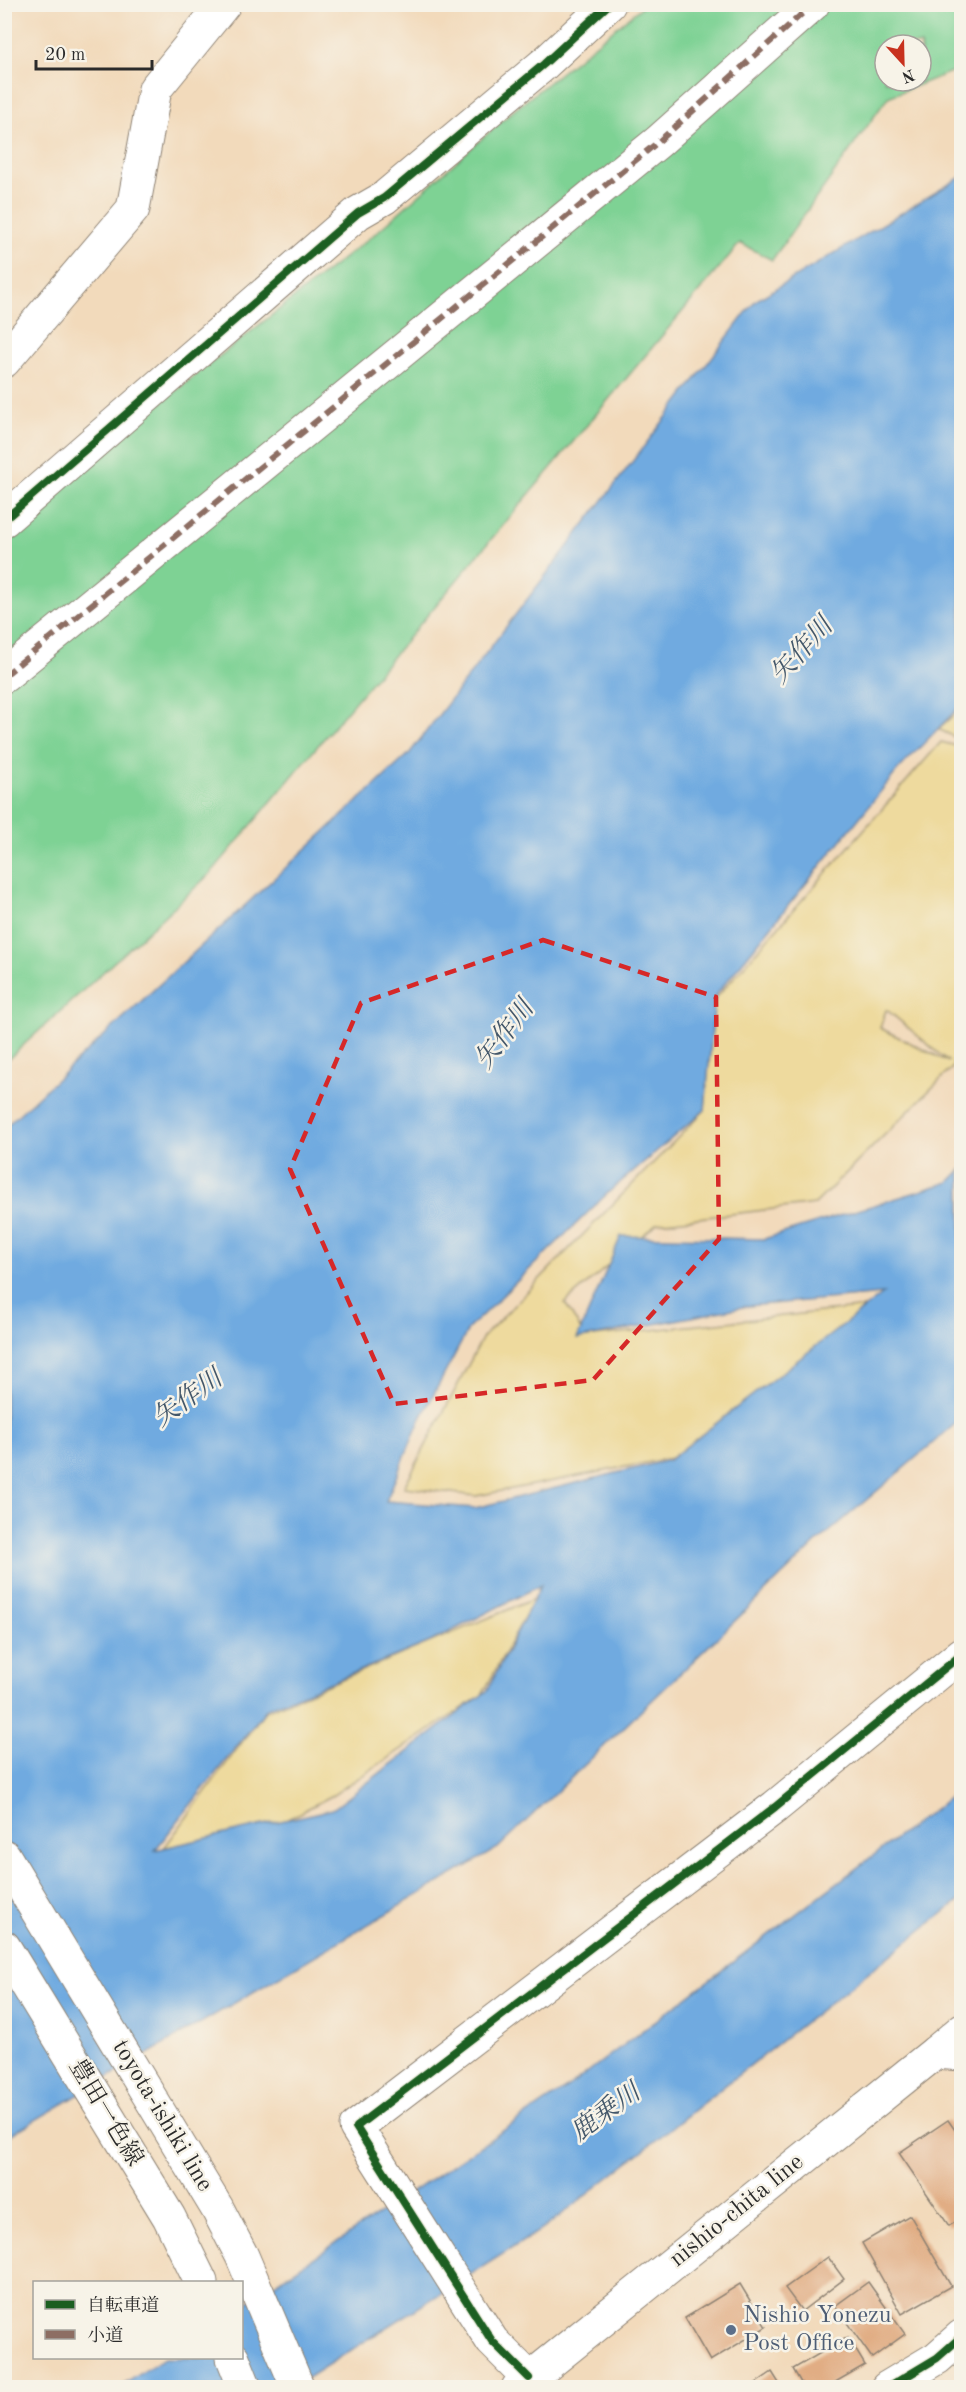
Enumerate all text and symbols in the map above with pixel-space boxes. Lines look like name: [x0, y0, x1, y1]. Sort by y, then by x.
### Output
scale bar: [36, 33, 152, 71]
north arrow: [873, 33, 933, 93]
text: 20 m: [45, 46, 85, 64]
text: N: [898, 65, 917, 85]
water label: 矢作川: [765, 610, 840, 689]
water label: 矢作川: [470, 992, 541, 1074]
water label: 矢作川: [148, 1362, 230, 1432]
street label: toyota-ishiki line: [107, 2036, 217, 2196]
street label: 豊田一色線: [64, 2054, 149, 2171]
water label: 鹿乗川: [566, 2076, 648, 2146]
street label: nishio-chita line: [666, 2150, 808, 2272]
legend: [33, 2281, 243, 2359]
text: 自転車道: [87, 2295, 159, 2315]
place label: Nishio Yonezu Post Office: [743, 2304, 892, 2356]
marker: Nishio Yonezu Post Office: [724, 2323, 738, 2337]
text: 小道: [87, 2325, 123, 2345]

